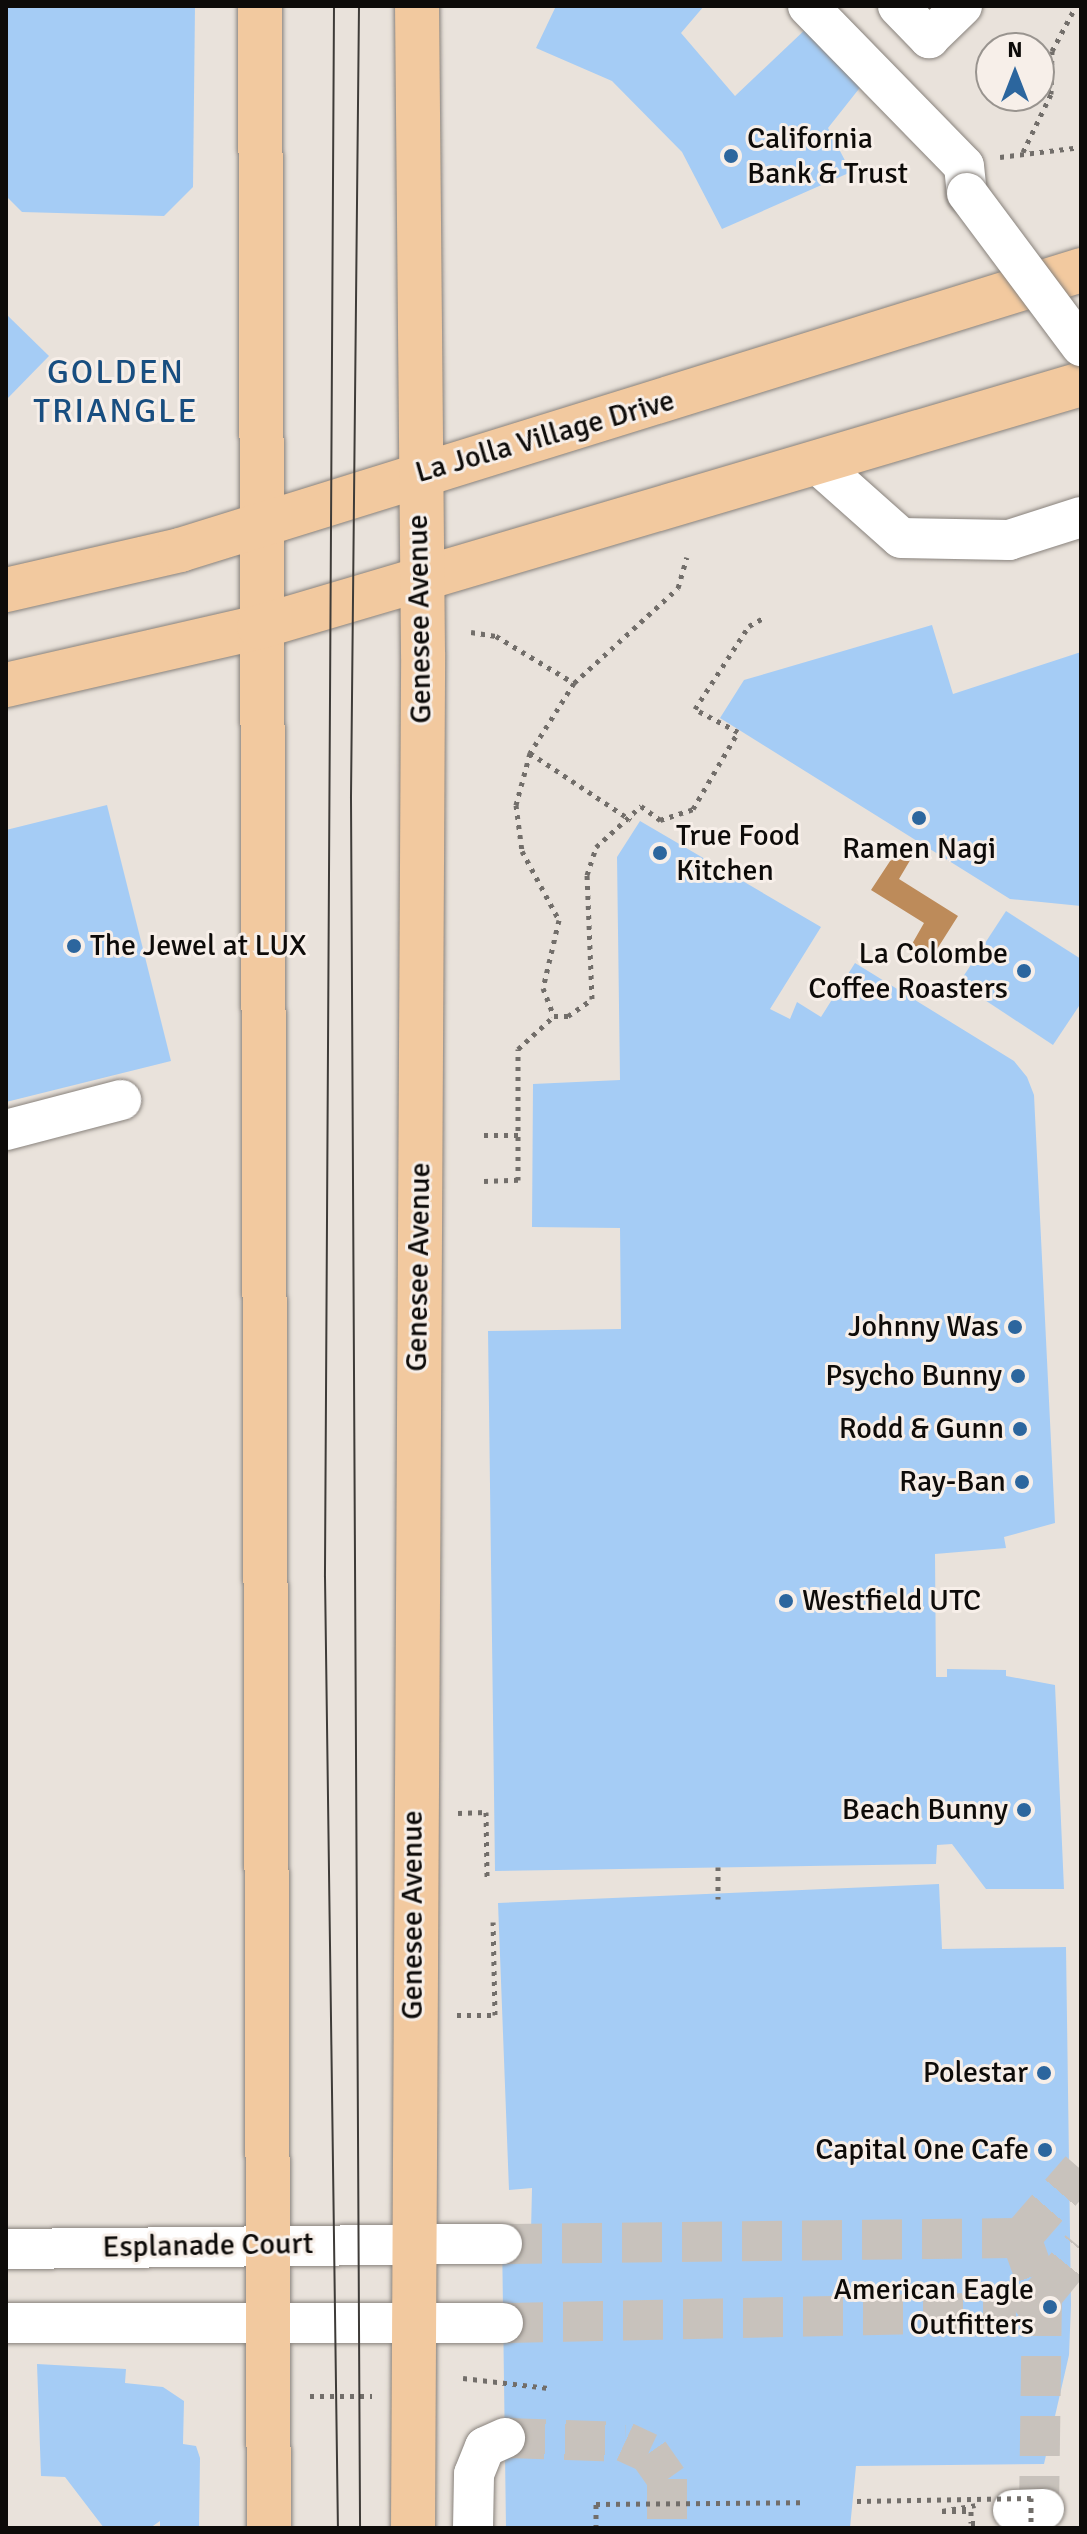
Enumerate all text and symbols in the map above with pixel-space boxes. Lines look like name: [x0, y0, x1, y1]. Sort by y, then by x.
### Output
north arrow: [975, 32, 1055, 112]
text: N: [1007, 36, 1023, 63]
place label: California Bank & Trust: [747, 121, 908, 192]
marker: California Bank & Trust: [722, 147, 740, 165]
district label: GOLDEN TRIANGLE: [33, 352, 199, 432]
street label: La Jolla Village Drive: [411, 383, 679, 491]
street label: Genesee Avenue: [400, 514, 440, 724]
marker: Ramen Nagi: [910, 809, 928, 827]
place label: True Food Kitchen: [676, 818, 800, 888]
place label: Ramen Nagi: [842, 831, 996, 867]
marker: True Food Kitchen: [651, 844, 669, 862]
place label: The Jewel at LUX: [90, 928, 307, 964]
place label: La Colombe Coffee Roasters: [808, 936, 1008, 1006]
marker: The Jewel at LUX: [65, 937, 83, 955]
marker: La Colombe Coffee Roasters: [1015, 962, 1033, 980]
street label: Genesee Avenue: [399, 1162, 439, 1372]
place label: Johnny Was: [848, 1309, 999, 1345]
marker: Johnny Was: [1006, 1318, 1024, 1336]
place label: Psycho Bunny: [825, 1358, 1002, 1394]
marker: Psycho Bunny: [1009, 1367, 1027, 1385]
place label: Rodd & Gunn: [839, 1411, 1004, 1447]
marker: Rodd & Gunn: [1011, 1420, 1029, 1438]
place label: Ray-Ban: [899, 1464, 1006, 1500]
marker: Ray-Ban: [1013, 1473, 1031, 1491]
place label: Westfield UTC: [802, 1583, 981, 1619]
marker: Westfield UTC: [777, 1592, 795, 1610]
place label: Beach Bunny: [842, 1792, 1008, 1828]
marker: Beach Bunny: [1015, 1801, 1033, 1819]
street label: Genesee Avenue: [395, 1810, 431, 2020]
place label: Polestar: [923, 2055, 1028, 2091]
marker: Polestar: [1035, 2064, 1053, 2082]
place label: Capital One Cafe: [815, 2132, 1029, 2168]
marker: Capital One Cafe: [1036, 2141, 1054, 2159]
street label: Esplanade Court: [102, 2226, 314, 2266]
place label: American Eagle Outfitters: [834, 2272, 1034, 2342]
marker: American Eagle Outfitters: [1041, 2298, 1059, 2316]

